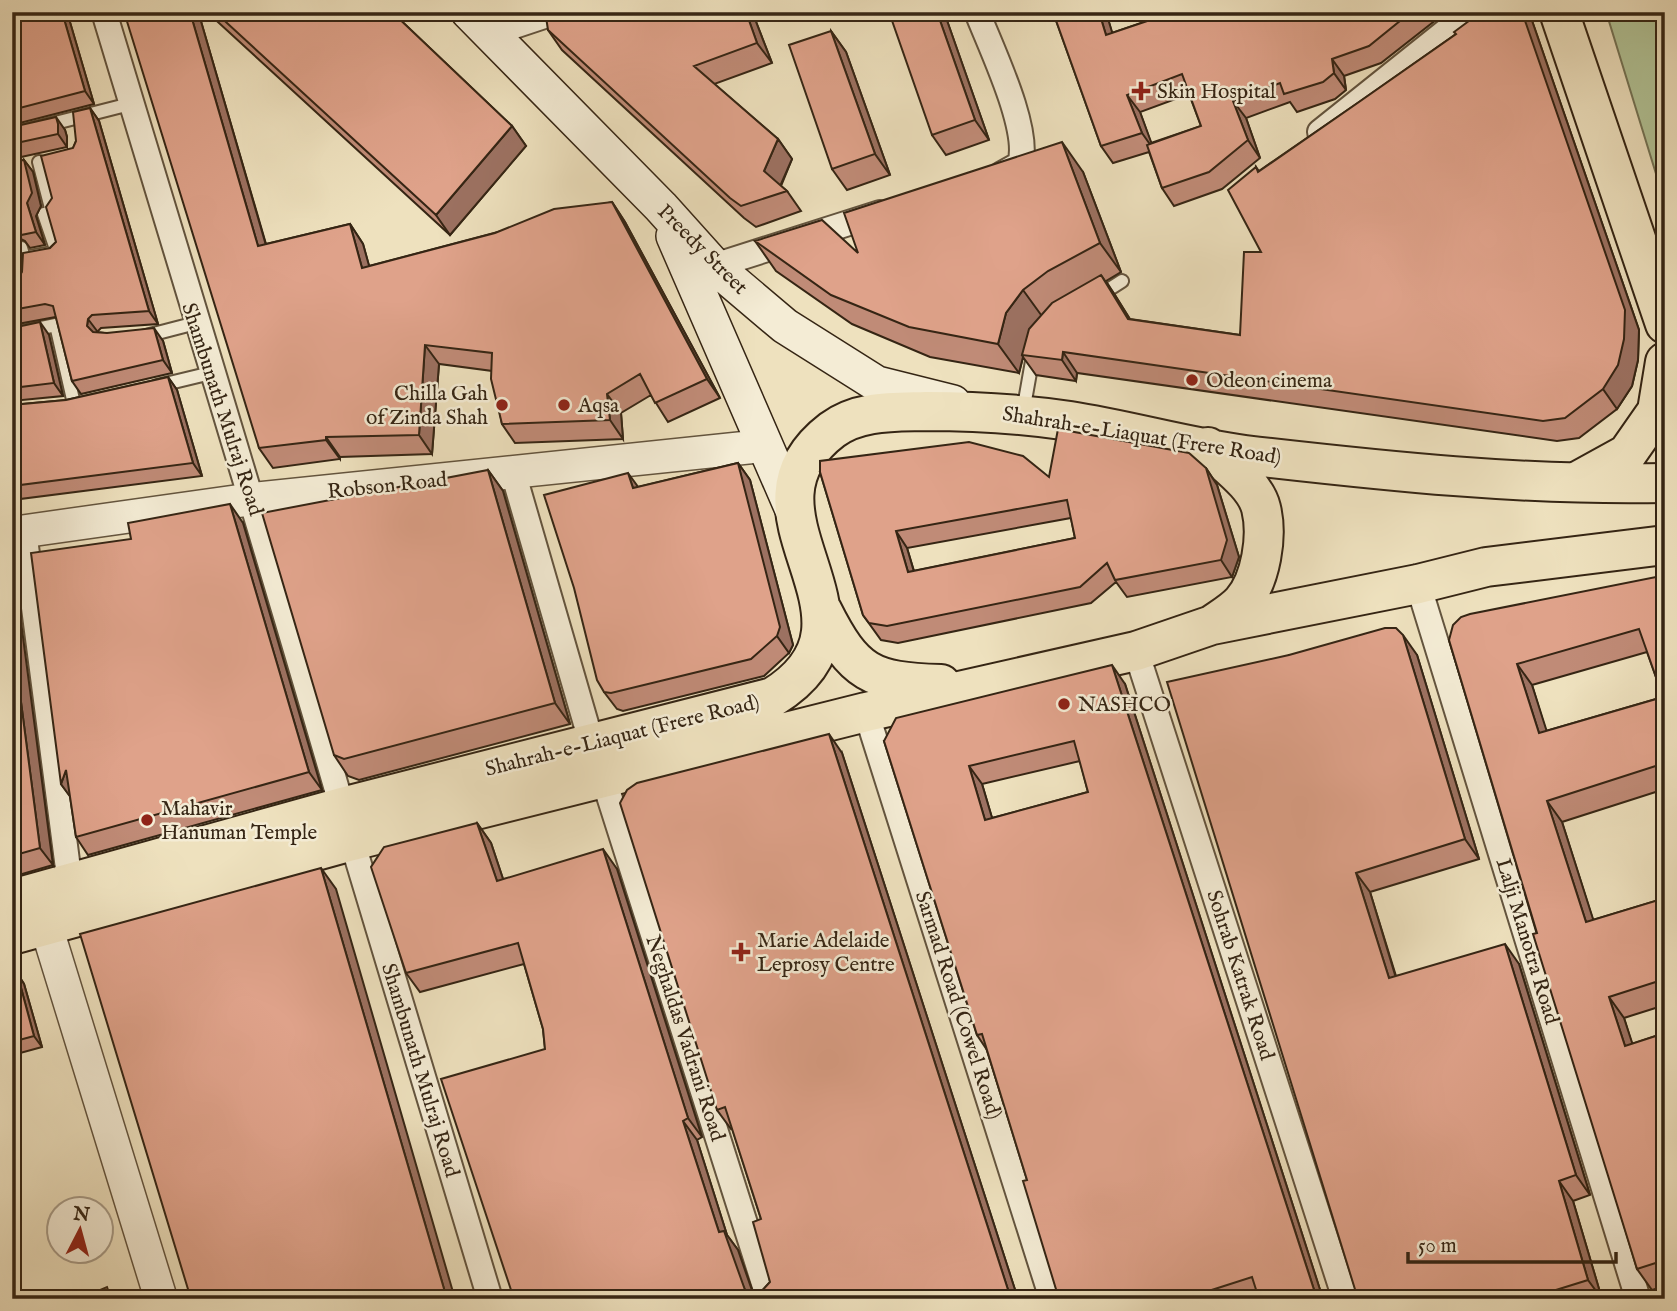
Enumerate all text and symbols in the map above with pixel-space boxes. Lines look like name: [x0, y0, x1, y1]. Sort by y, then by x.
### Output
place label: Skin Hospital: [1157, 79, 1276, 106]
marker: Skin Hospital: [1131, 81, 1151, 101]
street label: Preedy Street: [651, 199, 753, 301]
street label: Shambunath Mulraj Road: [174, 300, 269, 520]
place label: Odeon cinema: [1206, 368, 1333, 395]
marker: Odeon cinema: [1184, 372, 1200, 388]
place label: Chilla Gah of Zinda Shah: [366, 381, 488, 432]
place label: Aqsa: [577, 393, 620, 420]
marker: Chilla Gah of Zinda Shah: [494, 397, 510, 413]
marker: Aqsa: [556, 397, 572, 413]
street label: Shahrah-e-Liaquat (Frere Road): [1000, 401, 1283, 472]
street label: Robson Road: [326, 467, 449, 506]
street label: Shahrah-e-Liaquat (Frere Road): [482, 689, 762, 784]
place label: NASHCO: [1078, 692, 1171, 719]
marker: NASHCO: [1056, 696, 1072, 712]
place label: Mahavir Hanuman Temple: [161, 796, 317, 847]
marker: Mahavir Hanuman Temple: [139, 812, 155, 828]
street label: Lalji Manotra Road: [1488, 855, 1565, 1029]
street label: Sohrab Katrak Road: [1199, 887, 1280, 1065]
street label: Sarmad Road (Cowel Road): [908, 888, 1007, 1123]
place label: Marie Adelaide Leprosy Centre: [757, 928, 895, 979]
street label: Neghaldas Vadrani Road: [638, 932, 731, 1146]
marker: Marie Adelaide Leprosy Centre: [731, 942, 751, 962]
street label: Shambunath Mulraj Road: [374, 960, 465, 1181]
north arrow: [46, 1196, 116, 1266]
text: N: [71, 1202, 92, 1228]
scale bar: [1408, 1220, 1616, 1264]
text: 50 m: [1418, 1233, 1457, 1260]

